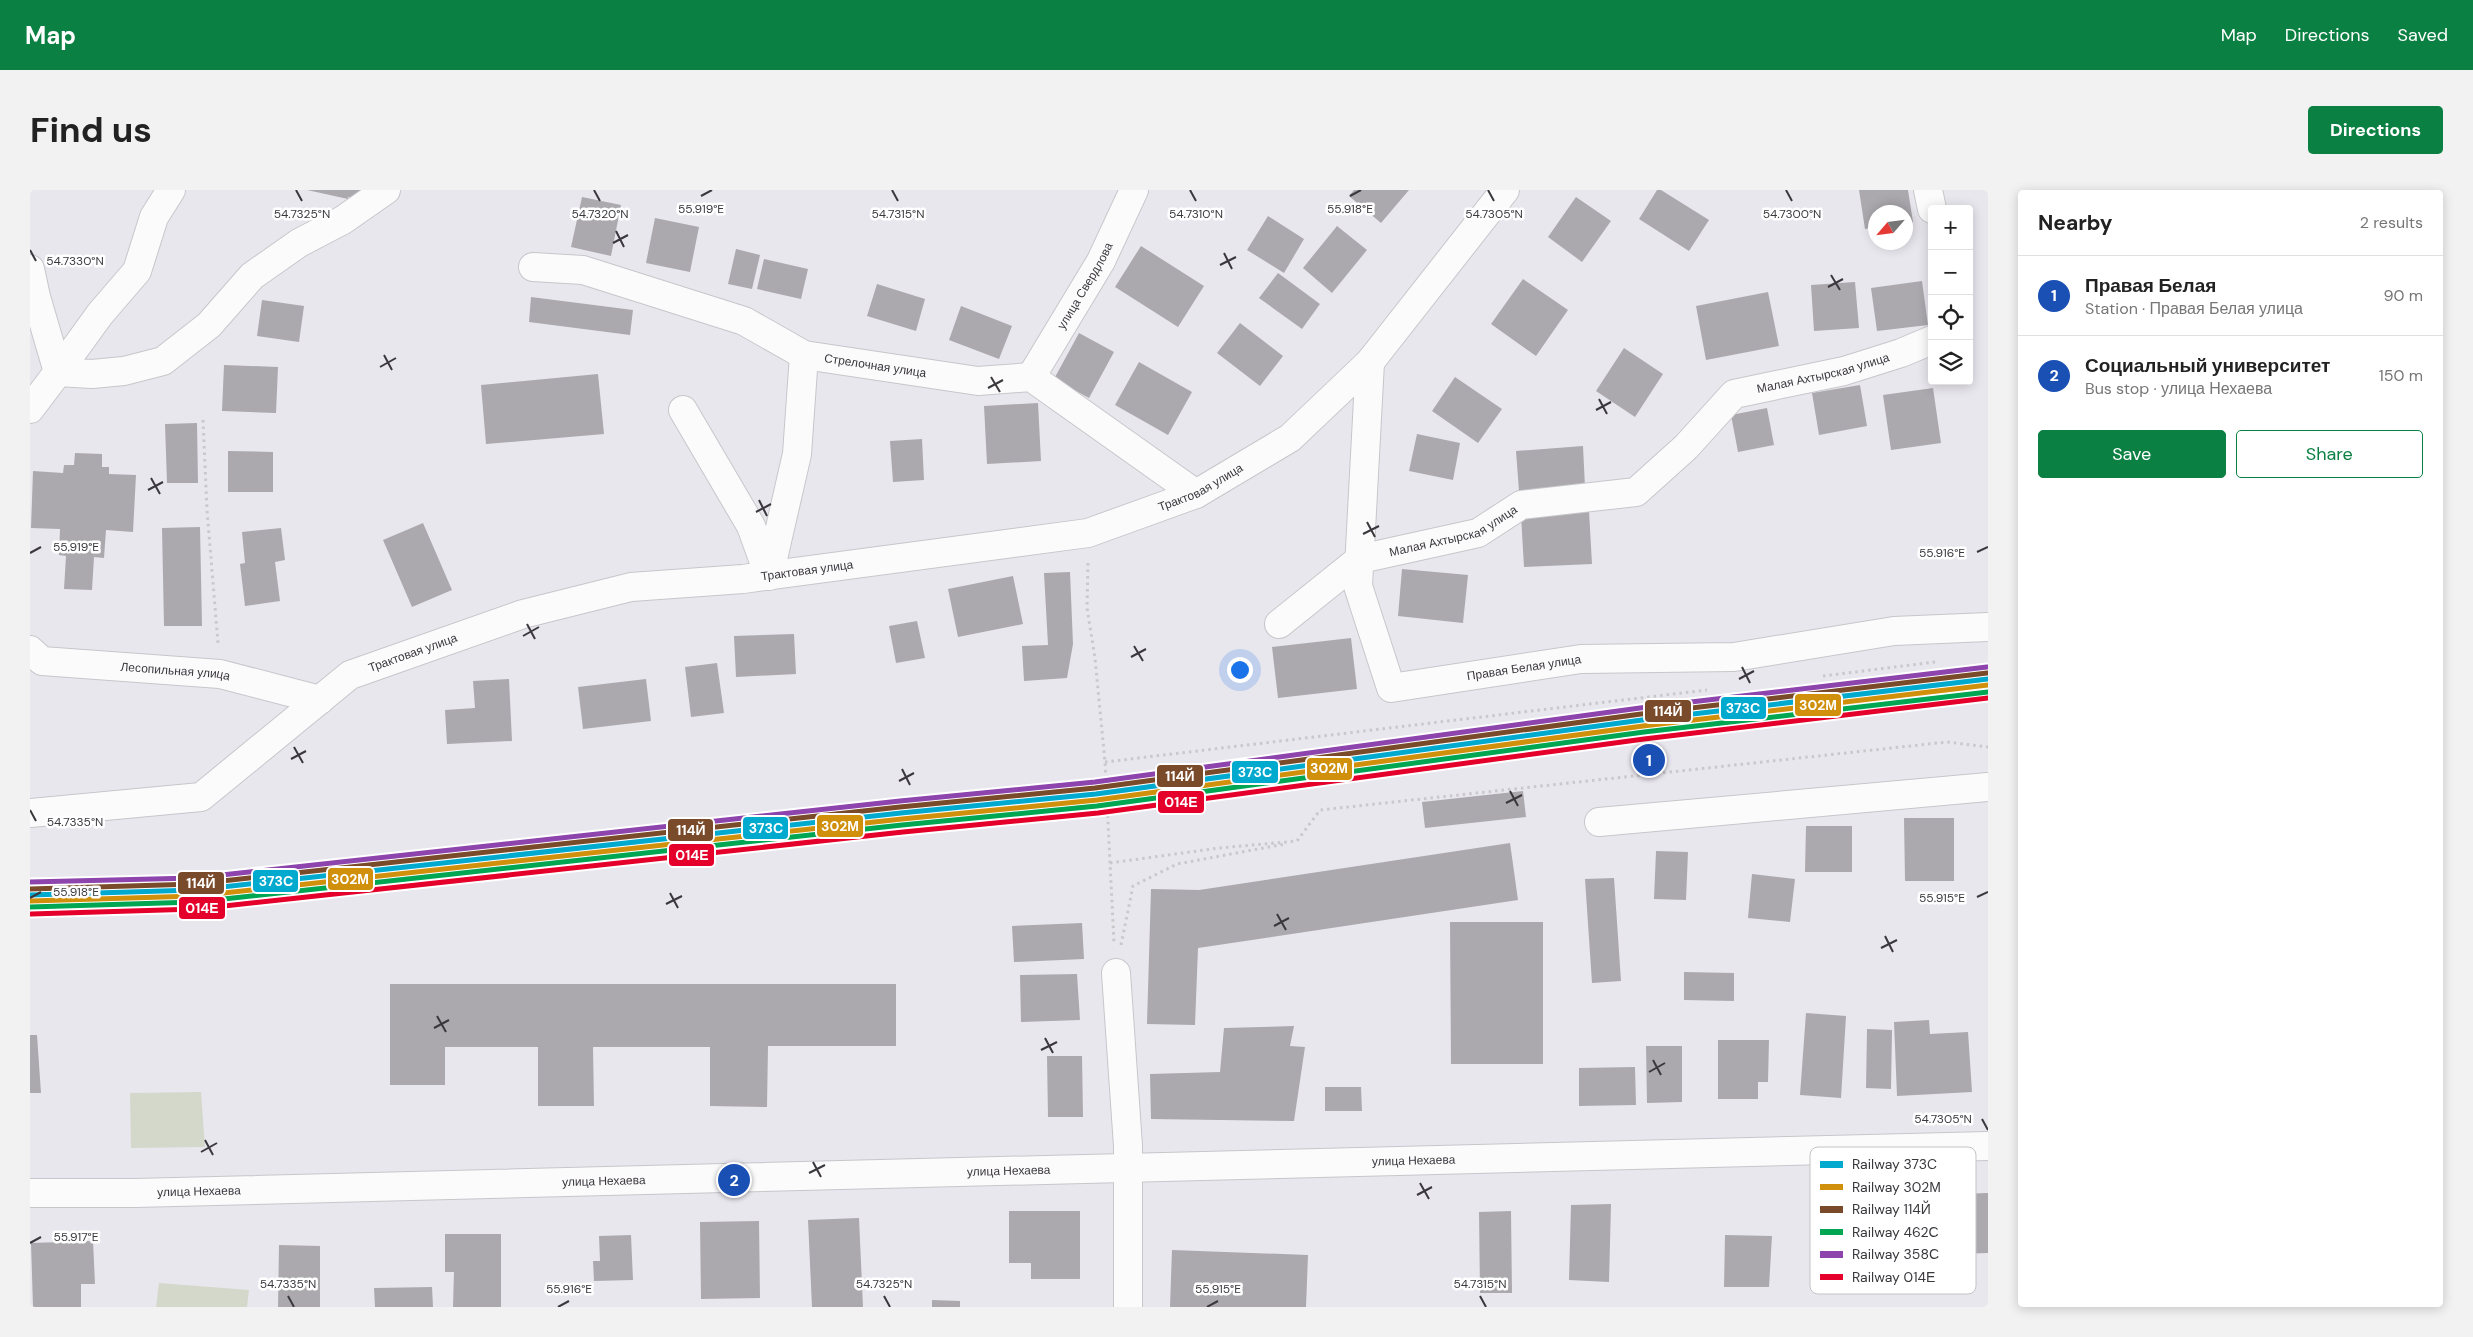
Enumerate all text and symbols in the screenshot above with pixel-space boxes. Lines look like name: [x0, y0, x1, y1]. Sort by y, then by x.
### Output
text: Map: [25, 20, 76, 51]
text: Map: [2221, 23, 2257, 47]
text: Directions: [2285, 23, 2370, 47]
text: Saved: [2398, 23, 2448, 47]
button: Directions: [2308, 106, 2443, 154]
text: Find us: [30, 107, 152, 153]
text: 55.919°E: [678, 201, 724, 217]
text: 55.918°E: [1327, 201, 1373, 217]
north arrow: [1868, 205, 1913, 250]
map controls: [1928, 205, 1973, 385]
button: +: [1928, 205, 1973, 250]
text: 54.7325°N: [274, 206, 330, 222]
text: 54.7320°N: [571, 206, 629, 222]
text: 54.7315°N: [871, 206, 925, 222]
text: 54.7310°N: [1169, 206, 1223, 222]
text: 54.7305°N: [1465, 206, 1523, 222]
text: 54.7300°N: [1763, 206, 1821, 222]
text: Nearby: [2038, 209, 2112, 237]
text: 2 results: [2360, 212, 2423, 233]
street label: улица Свердлова: [1054, 240, 1117, 332]
button: −: [1928, 250, 1973, 295]
text: 54.7330°N: [46, 253, 104, 269]
text: Правая Белая: [2085, 273, 2216, 298]
text: 1: [2051, 285, 2057, 306]
text: 90 m: [2383, 285, 2423, 306]
button: locate: [1928, 295, 1973, 340]
text: Station · Правая Белая улица: [2085, 298, 2303, 319]
button: layers: [1928, 340, 1973, 385]
street label: Малая Ахтырская улица: [1755, 349, 1892, 397]
street label: Стрелочная улица: [823, 350, 928, 381]
text: Социальный университет: [2085, 353, 2330, 378]
text: 2: [2049, 365, 2059, 386]
text: 150 m: [2379, 365, 2423, 386]
text: Bus stop · улица Нехаева: [2085, 378, 2272, 399]
button: Save: [2038, 430, 2226, 478]
button: Share: [2236, 430, 2423, 478]
street label: Трактовая улица: [1156, 460, 1246, 515]
street label: Малая Ахтырская улица: [1388, 501, 1521, 560]
text: 55.919°E: [53, 539, 99, 555]
text: 55.916°E: [1919, 545, 1965, 561]
street label: Трактовая улица: [760, 556, 855, 585]
street label: Трактовая улица: [366, 630, 460, 676]
street label: Правая Белая улица: [1466, 651, 1582, 684]
your location: [1227, 657, 1253, 683]
street label: Лесопильная улица: [120, 659, 232, 684]
line badge: 302М: [1794, 693, 1842, 717]
line badge: 373C: [1720, 696, 1767, 720]
text: 302М: [1799, 696, 1837, 714]
line badge: 114Й: [1644, 699, 1692, 723]
text: 373C: [1726, 699, 1760, 717]
text: 114Й: [1653, 702, 1683, 720]
pin: 1: [1633, 741, 1665, 779]
line badge: 302М: [1306, 757, 1353, 781]
text: 302М: [1310, 759, 1348, 777]
line badge: 373C: [1231, 760, 1279, 784]
text: 373C: [1238, 763, 1272, 781]
line badge: 114Й: [1156, 764, 1204, 788]
text: 114Й: [1165, 767, 1195, 785]
line badge: 014Е: [1157, 790, 1205, 814]
text: 014Е: [1164, 793, 1198, 811]
text: 54.7335°N: [47, 814, 103, 830]
line badge: 302М: [816, 814, 864, 838]
line badge: 373C: [742, 816, 789, 840]
text: 302М: [821, 817, 859, 835]
line badge: 114Й: [667, 818, 714, 842]
text: 373C: [749, 819, 783, 837]
text: 114Й: [676, 821, 706, 839]
line badge: 014Е: [668, 843, 715, 867]
text: 014Е: [675, 846, 709, 864]
line badge: 302М: [327, 867, 374, 891]
line badge: 373C: [252, 869, 299, 893]
text: 302М: [331, 870, 369, 888]
line badge: 114Й: [177, 871, 225, 895]
text: 373C: [259, 872, 293, 890]
text: 114Й: [186, 874, 216, 892]
text: 55.918°E: [53, 884, 99, 900]
text: 55.915°E: [1919, 890, 1965, 906]
line badge: 014Е: [178, 896, 226, 920]
text: 014Е: [185, 899, 219, 917]
text: 54.7305°N: [1914, 1111, 1972, 1127]
legend: [1810, 1147, 1976, 1294]
street label: улица Нехаева: [1372, 1152, 1456, 1170]
text: Railway 373C: [1852, 1155, 1937, 1173]
pin: 2: [718, 1161, 750, 1199]
street label: улица Нехаева: [967, 1162, 1051, 1180]
street label: улица Нехаева: [562, 1172, 646, 1190]
text: Railway 302М: [1852, 1178, 1941, 1196]
street label: улица Нехаева: [157, 1182, 241, 1200]
text: Railway 114Й: [1852, 1200, 1931, 1218]
text: Railway 462С: [1852, 1223, 1939, 1241]
text: 55.917°E: [53, 1229, 99, 1245]
text: Railway 358С: [1852, 1245, 1939, 1263]
text: Railway 014Е: [1852, 1268, 1935, 1286]
text: 54.7335°N: [260, 1276, 316, 1292]
text: 54.7325°N: [856, 1276, 912, 1292]
text: 54.7315°N: [1453, 1276, 1507, 1292]
text: 55.916°E: [546, 1281, 592, 1297]
text: 55.915°E: [1195, 1281, 1241, 1297]

